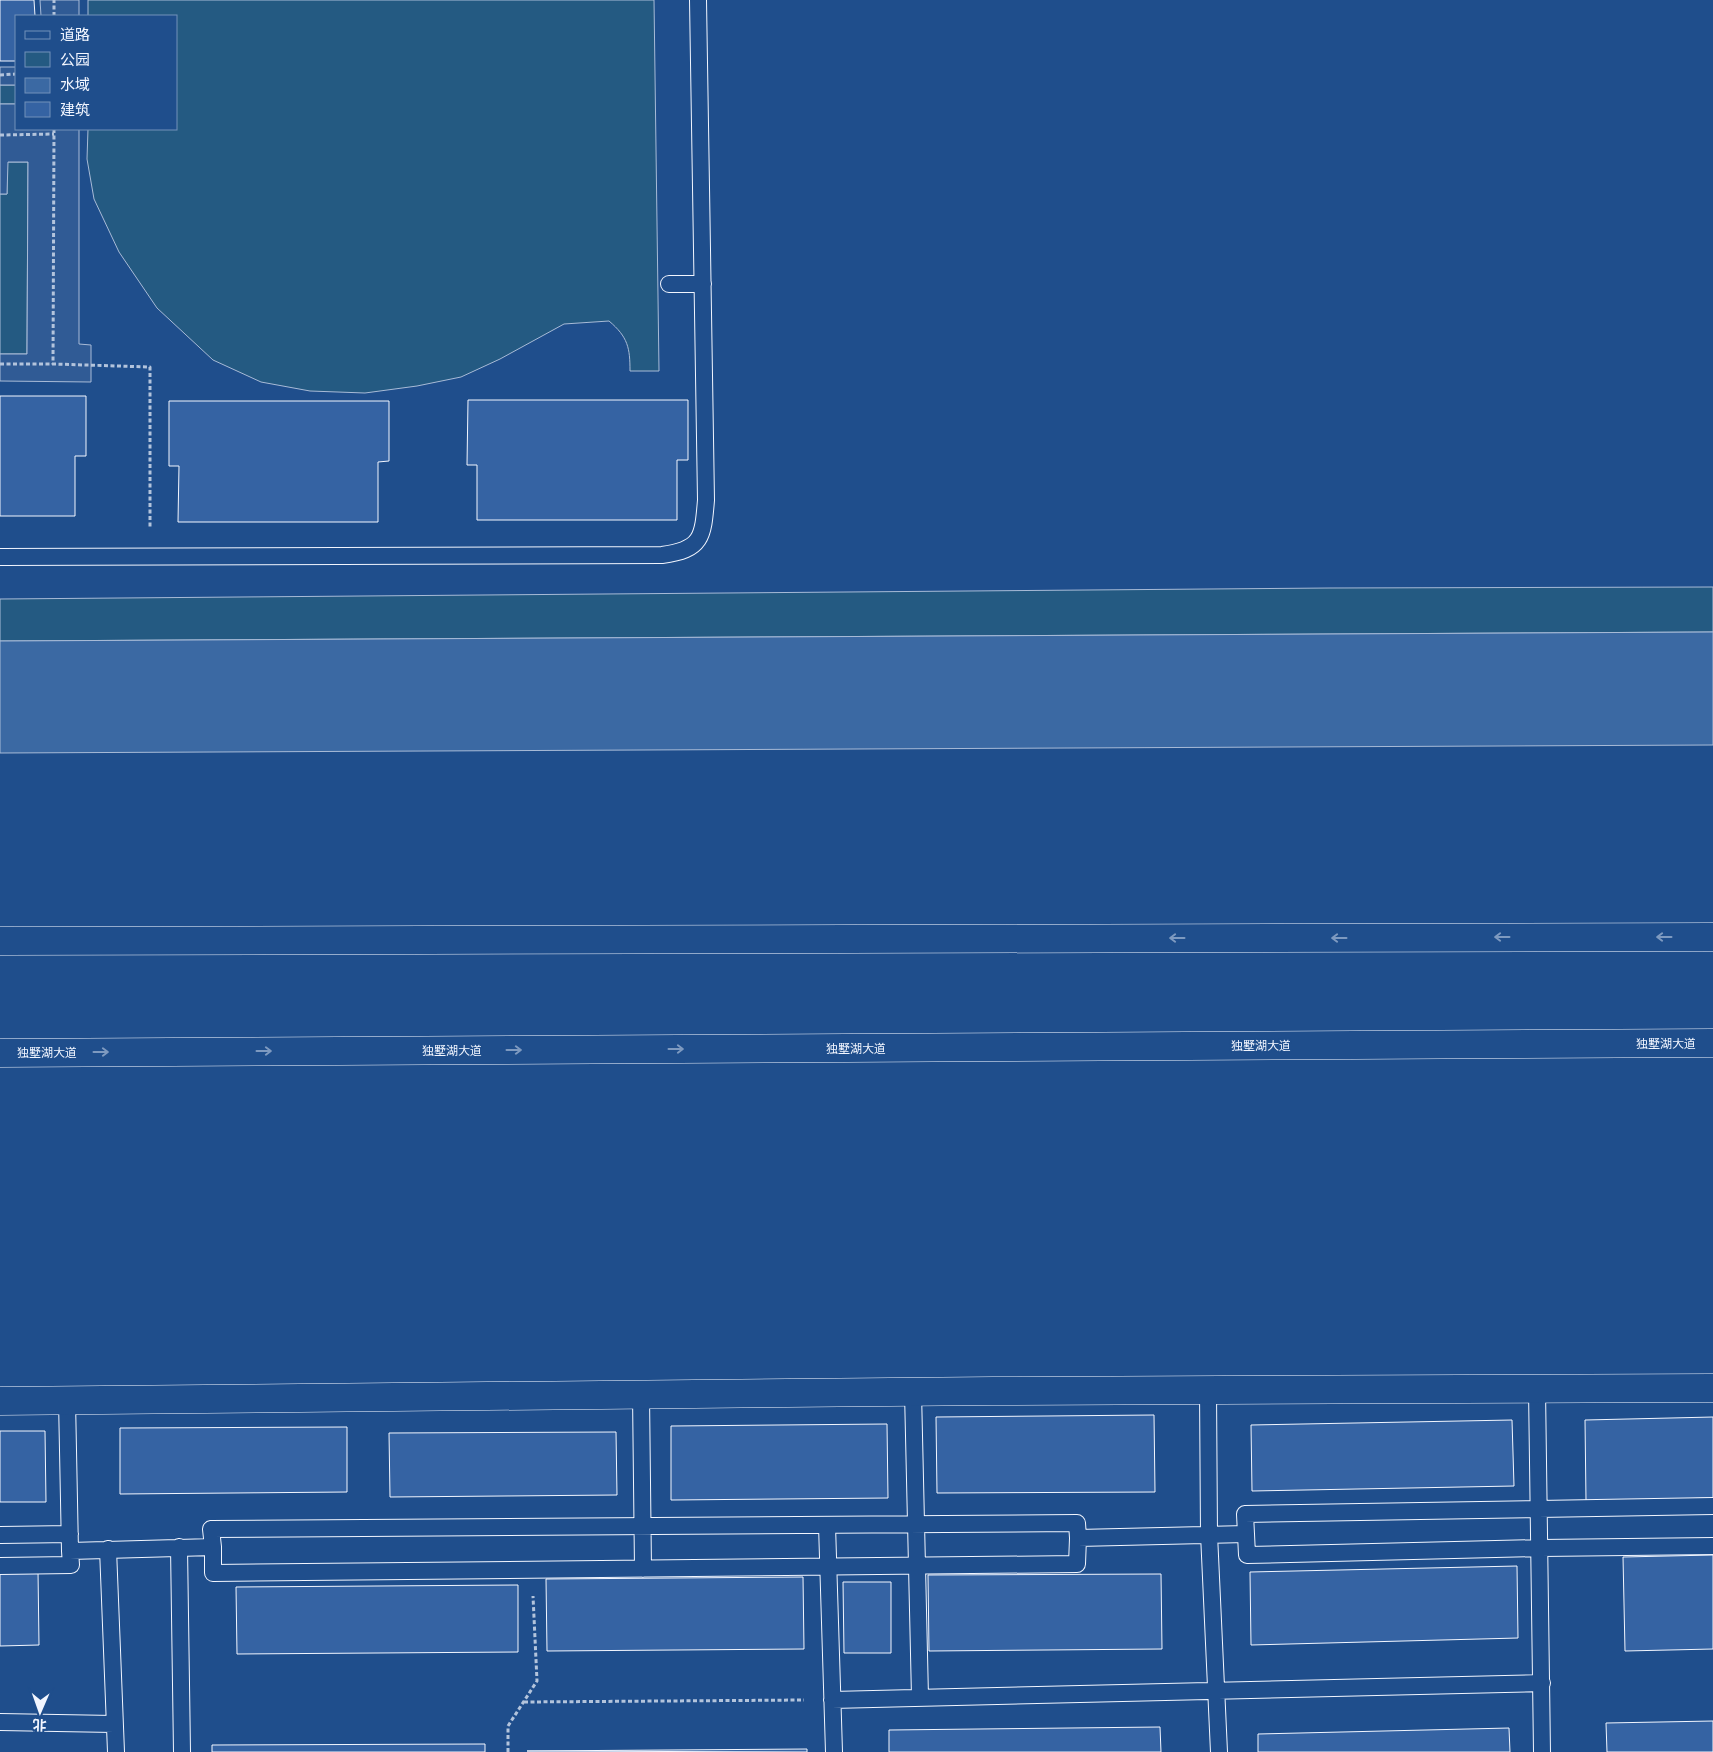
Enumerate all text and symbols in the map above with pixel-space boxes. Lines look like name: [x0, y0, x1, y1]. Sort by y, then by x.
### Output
legend: [15, 15, 178, 130]
text: 道路: [60, 25, 90, 44]
text: 公园: [60, 50, 90, 69]
text: 水域: [60, 75, 90, 94]
text: 建筑: [60, 100, 90, 119]
one-way arrow: [1494, 932, 1510, 942]
one-way arrow: [1657, 932, 1673, 942]
one-way arrow: [1169, 933, 1186, 943]
one-way arrow: [1332, 933, 1348, 943]
street label: 独墅湖大道: [1636, 1036, 1696, 1051]
street label: 独墅湖大道: [1231, 1038, 1291, 1053]
street label: 独墅湖大道: [826, 1041, 886, 1056]
street label: 独墅湖大道: [422, 1043, 482, 1058]
one-way arrow: [668, 1044, 684, 1054]
street label: 独墅湖大道: [17, 1045, 77, 1060]
one-way arrow: [505, 1045, 521, 1055]
one-way arrow: [255, 1046, 271, 1056]
one-way arrow: [92, 1047, 109, 1057]
north arrow: [15, 1687, 65, 1737]
text: 北: [32, 1716, 47, 1734]

